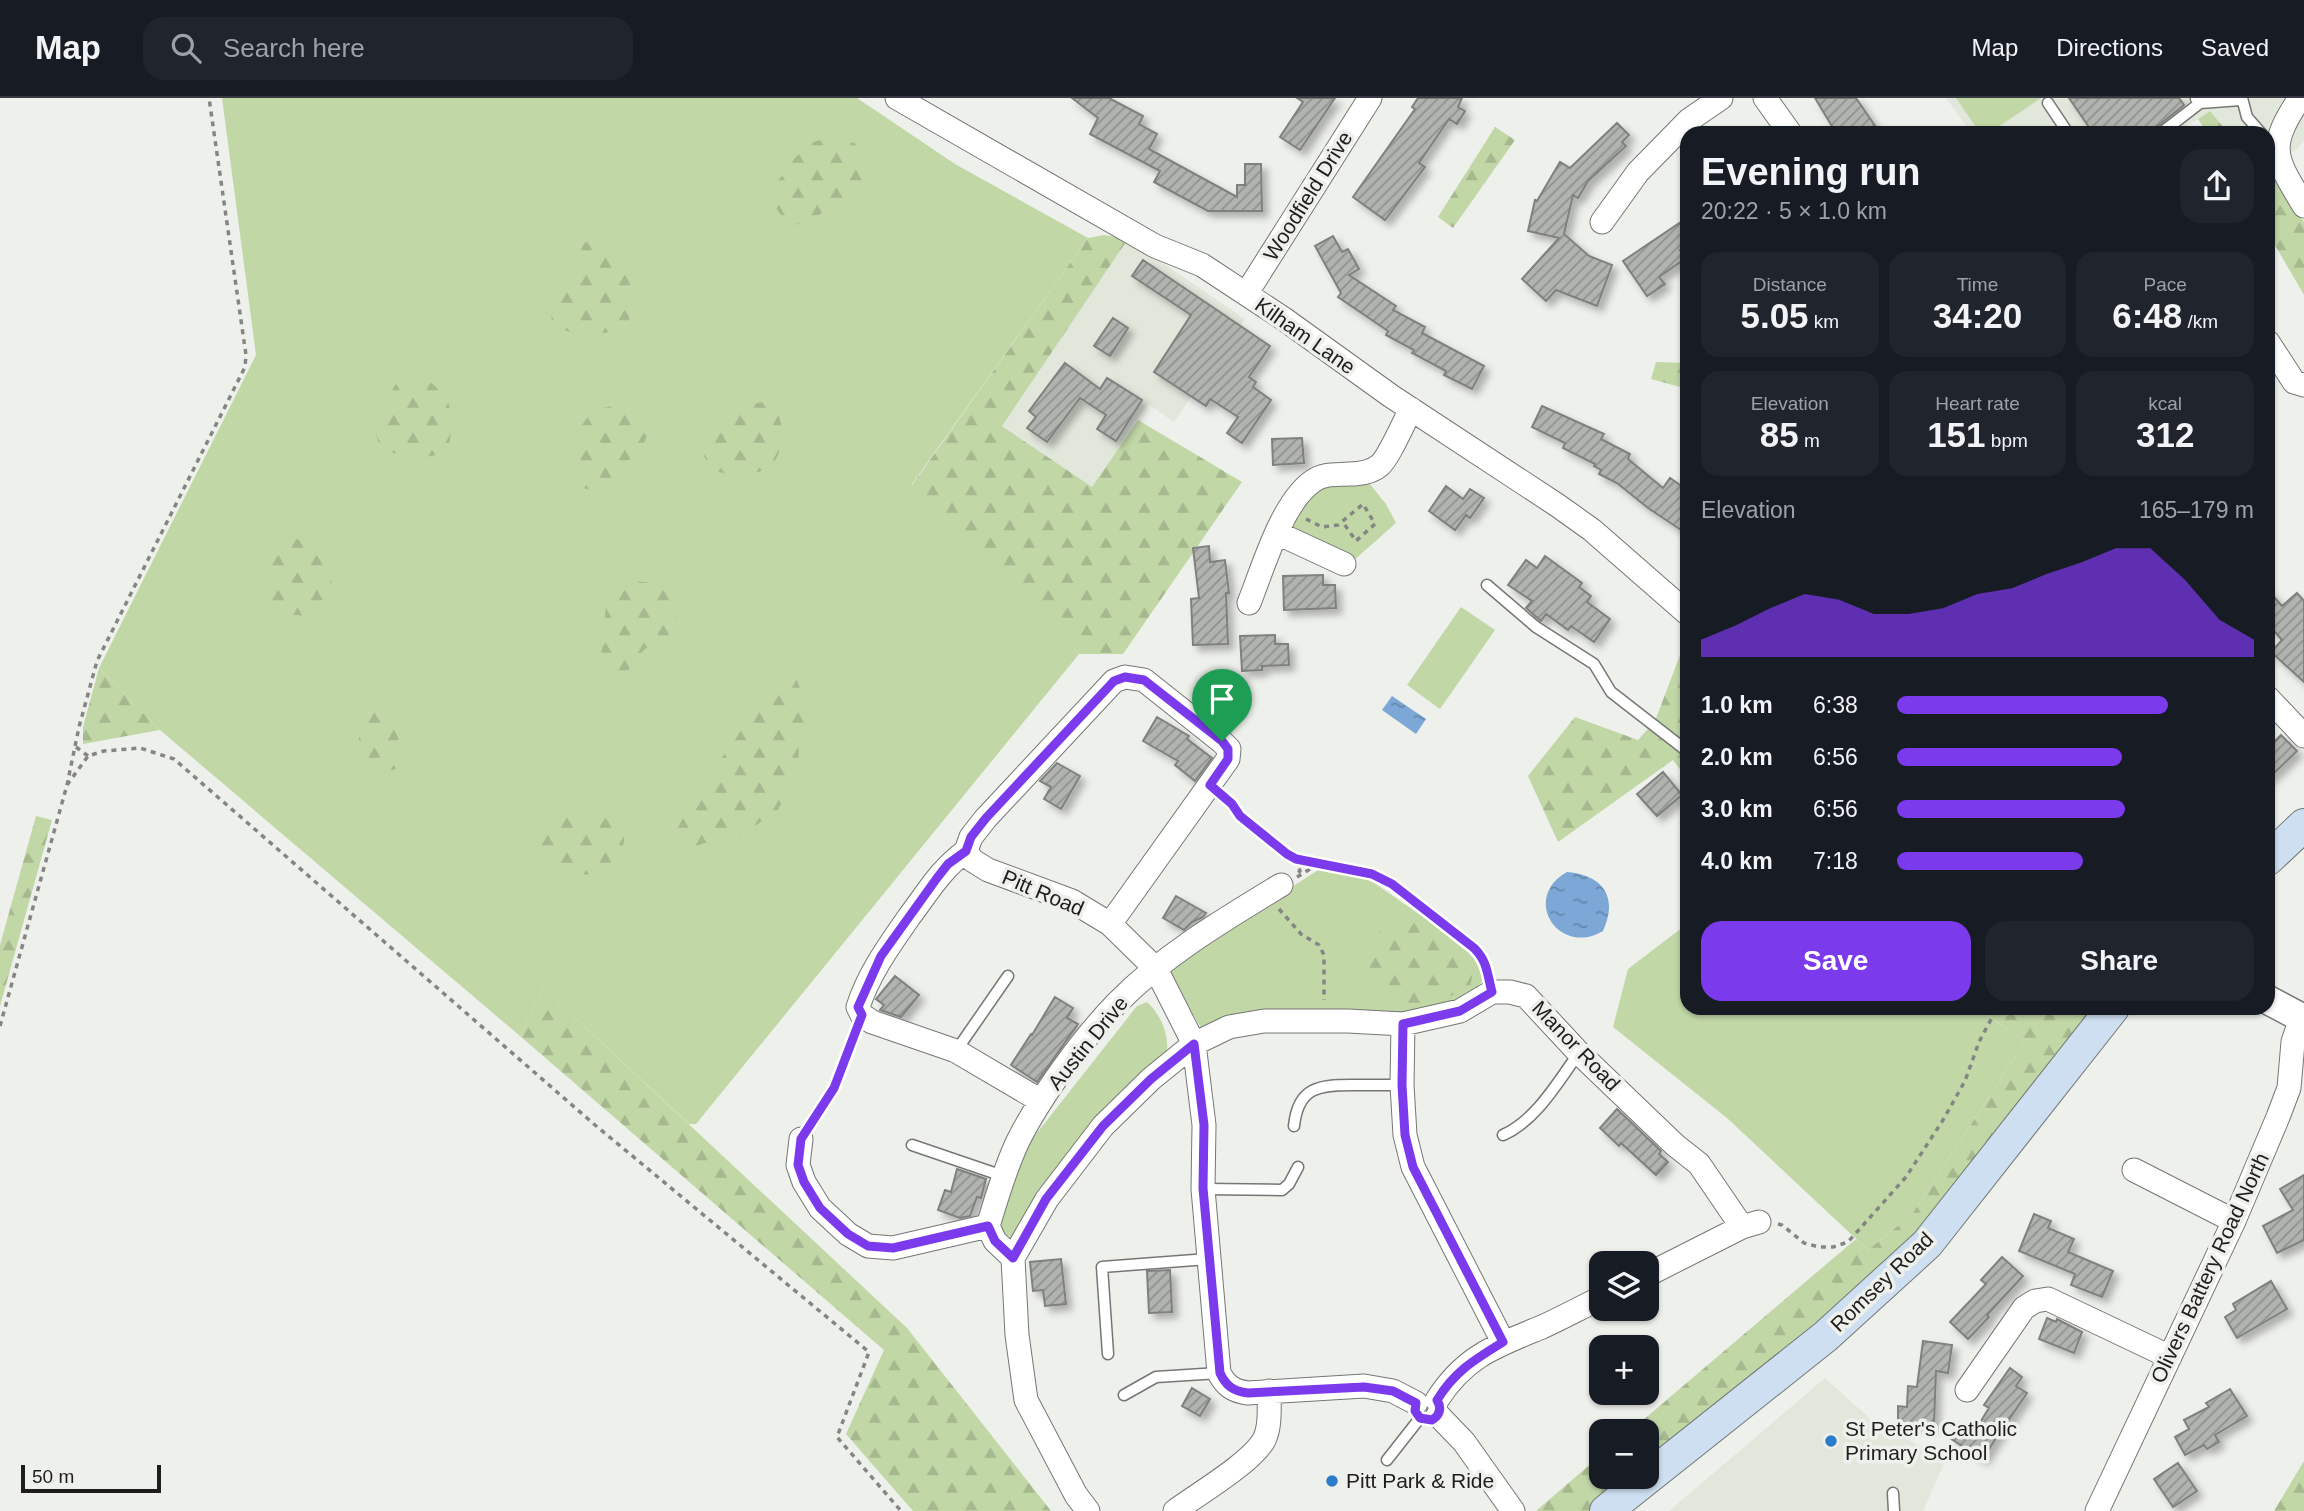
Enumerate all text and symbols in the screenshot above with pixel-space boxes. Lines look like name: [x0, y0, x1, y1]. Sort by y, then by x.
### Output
search box: [143, 17, 633, 80]
text: Map: [35, 29, 101, 66]
icon: search: [167, 29, 205, 67]
text: Search here: [223, 33, 365, 63]
text: Map: [1972, 34, 2018, 61]
text: Directions: [2056, 34, 2163, 61]
text: Saved: [2201, 34, 2269, 61]
street label: Woodfield Drive: [1259, 127, 1357, 265]
button: share: [2180, 149, 2254, 223]
text: Evening run: [1701, 151, 1921, 193]
text: 20:22 · 5 × 1.0 km: [1701, 198, 1887, 224]
text: Distance: [1753, 274, 1827, 295]
text: Time: [1957, 274, 1998, 295]
text: Pace: [2144, 274, 2187, 295]
street label: Kilham Lane: [1251, 293, 1360, 378]
text: 5.05: [1740, 296, 1809, 335]
text: 34:20: [1933, 296, 2022, 335]
text: 6:48: [2112, 296, 2182, 335]
text: km: [1809, 311, 1839, 332]
text: /km: [2182, 311, 2218, 332]
text: Elevation: [1751, 393, 1829, 414]
text: Heart rate: [1935, 393, 2020, 414]
text: kcal: [2148, 393, 2182, 414]
text: 85: [1760, 415, 1799, 454]
text: 151: [1927, 415, 1986, 454]
text: 312: [2136, 415, 2194, 454]
text: m: [1799, 430, 1820, 451]
text: bpm: [1986, 430, 2028, 451]
text: Elevation: [1701, 497, 1796, 523]
text: 165–179 m: [2139, 497, 2254, 523]
pin: [1192, 669, 1252, 741]
icon: arrive: [1203, 680, 1241, 718]
text: 1.0 km: [1701, 692, 1773, 718]
text: 6:38: [1813, 692, 1858, 718]
text: 2.0 km: [1701, 744, 1773, 770]
text: 6:56: [1813, 744, 1858, 770]
text: 3.0 km: [1701, 796, 1773, 822]
text: 6:56: [1813, 796, 1858, 822]
text: 4.0 km: [1701, 848, 1773, 874]
text: 7:18: [1813, 848, 1858, 874]
street label: Pitt Road: [999, 865, 1087, 920]
button: Save: [1701, 921, 1971, 1001]
button: Share: [1985, 921, 2254, 1001]
street label: Austin Drive: [1043, 991, 1132, 1094]
street label: Manor Road: [1528, 996, 1625, 1095]
street label: Olivers Battery Road North: [2146, 1149, 2273, 1386]
street label: Romsey Road: [1826, 1227, 1937, 1336]
map controls: [1589, 1251, 1659, 1489]
button: layers: [1589, 1251, 1659, 1321]
button: +: [1589, 1335, 1659, 1405]
place label: St Peter's Catholic Primary School: [1845, 1417, 2017, 1464]
button: −: [1589, 1419, 1659, 1489]
marker: St Peter's Catholic Primary School: [1823, 1433, 1839, 1449]
scale bar: [21, 1462, 161, 1494]
text: 50 m: [32, 1466, 74, 1487]
place label: Pitt Park & Ride: [1346, 1469, 1494, 1492]
marker: Pitt Park & Ride: [1324, 1473, 1340, 1489]

